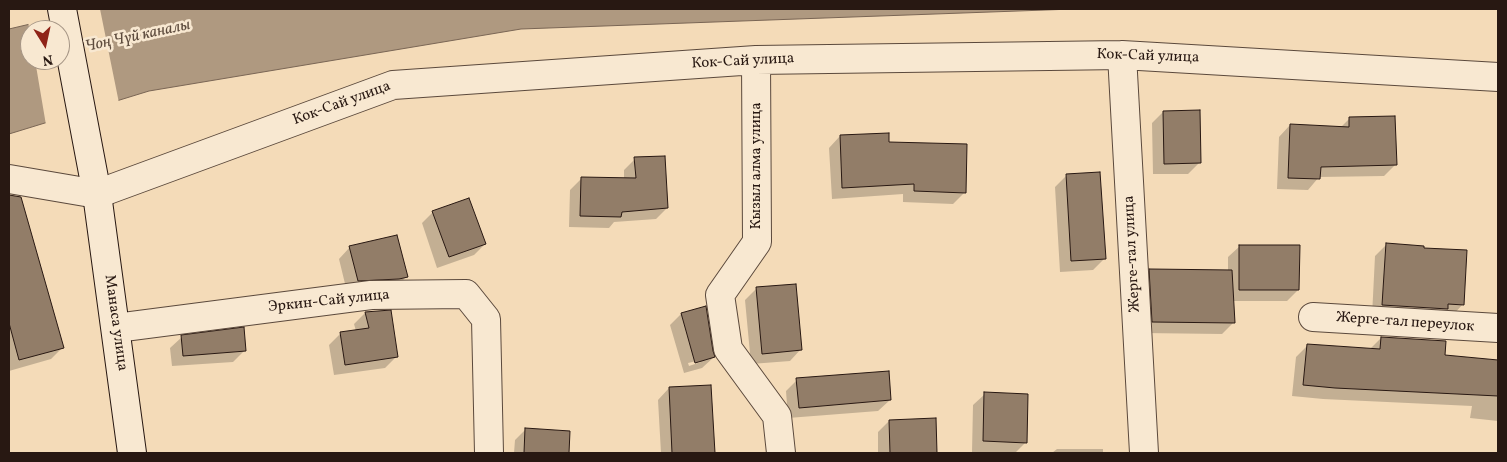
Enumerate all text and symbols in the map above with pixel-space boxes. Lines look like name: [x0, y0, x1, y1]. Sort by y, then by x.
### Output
water label: Чоң Чүй каналы: [84, 16, 192, 58]
north arrow: [20, 20, 70, 70]
street label: Кок-Сай улица: [1096, 46, 1200, 68]
text: N: [41, 49, 54, 70]
street label: Кок-Сай улица: [691, 50, 795, 74]
street label: Кок-Сай улица: [291, 78, 393, 130]
street label: Кызыл алма улица: [748, 102, 766, 230]
street label: Жерге-тал улица: [1121, 195, 1145, 313]
street label: Манаса улица: [99, 274, 131, 372]
street label: Эркин-Сай улица: [267, 287, 391, 317]
street label: Жерге-тал переулок: [1335, 309, 1475, 337]

